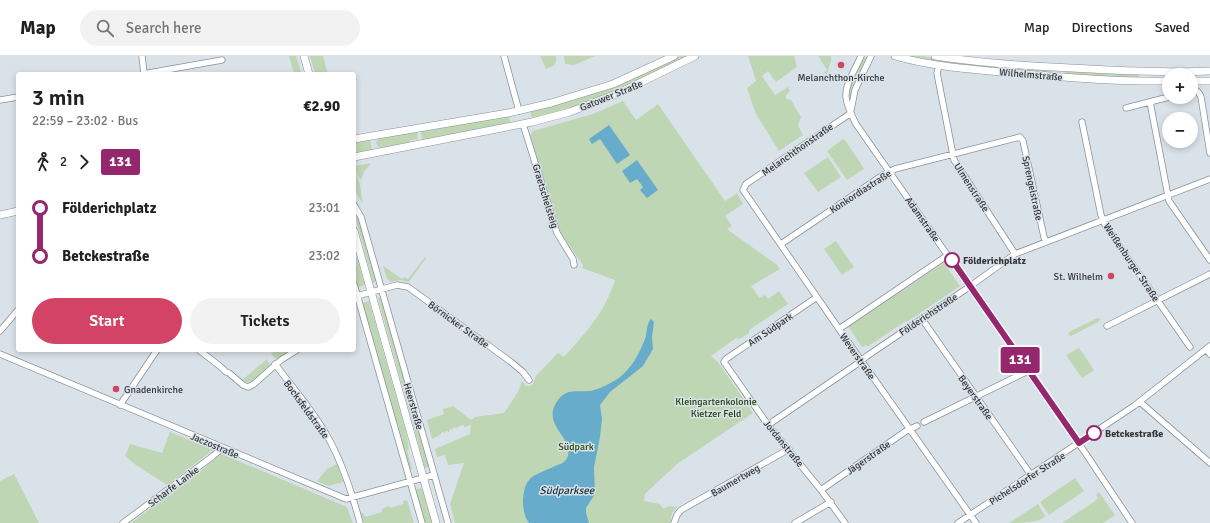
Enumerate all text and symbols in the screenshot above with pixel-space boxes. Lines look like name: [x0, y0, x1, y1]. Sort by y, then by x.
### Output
search box: [80, 10, 360, 46]
text: Map: [20, 16, 56, 40]
icon: search: [94, 17, 116, 39]
text: Search here: [126, 19, 201, 37]
text: Map: [1024, 19, 1050, 36]
text: Directions: [1072, 19, 1133, 36]
text: Saved: [1155, 19, 1190, 36]
marker: Melanchthon-Kirche: [836, 60, 846, 70]
street label: Wilhelmstraße: [999, 66, 1063, 84]
map controls: [1162, 68, 1198, 148]
button: +: [1162, 68, 1198, 104]
place label: Melanchthon-Kirche: [797, 72, 885, 84]
street label: Gatower Straße: [578, 78, 645, 114]
text: 3 min: [32, 84, 85, 111]
text: €2.90: [303, 97, 340, 115]
button: −: [1162, 112, 1198, 148]
text: 22:59 – 23:02 · Bus: [32, 113, 138, 129]
street label: Melanchthonstraße: [760, 121, 835, 179]
icon: walk: [32, 151, 54, 173]
icon: forward: [73, 151, 95, 173]
text: 131: [109, 153, 132, 170]
text: 2: [60, 154, 67, 170]
street label: Sprengelstraße: [1019, 155, 1045, 222]
street label: Ulmenstraße: [951, 161, 991, 214]
street label: Graetschelsteig: [530, 163, 561, 230]
street label: Konkordiastraße: [828, 167, 894, 216]
street label: Adamstraße: [902, 195, 942, 244]
text: Földerichplatz: [62, 199, 156, 217]
text: 23:01: [308, 200, 340, 216]
street label: Weißenburger Straße: [1100, 221, 1162, 304]
text: Betckestraße: [62, 247, 149, 265]
text: 23:02: [308, 248, 340, 264]
marker: Földerichplatz: [944, 252, 960, 268]
place label: Földerichplatz: [963, 255, 1026, 267]
place label: St. Wilhelm: [1054, 271, 1103, 283]
marker: St. Wilhelm: [1106, 271, 1116, 281]
street label: Földerichstraße: [897, 291, 960, 339]
button: Start: [32, 298, 182, 344]
button: Tickets: [190, 298, 340, 344]
street label: Börnicker Straße: [426, 299, 491, 351]
street label: Am Südpark: [746, 310, 795, 349]
street label: Weverstraße: [837, 331, 878, 382]
line badge: 131: [997, 347, 1043, 373]
text: 131: [1009, 351, 1031, 368]
street label: Beyerstraße: [955, 373, 995, 422]
street label: Bocksfeldstraße: [281, 378, 332, 441]
street label: Heerstraße: [401, 381, 425, 431]
marker: Gnadenkirche: [111, 384, 121, 394]
place label: Gnadenkirche: [124, 384, 183, 396]
park label: Kleingartenkolonie Kietzer Feld: [675, 396, 757, 420]
street label: Jordanstraße: [761, 418, 806, 470]
marker: Betckestraße: [1086, 425, 1102, 441]
place label: Betckestraße: [1105, 428, 1163, 440]
street label: Jaczostraße: [189, 430, 241, 461]
street label: Jägerstraße: [844, 438, 893, 477]
park label: Südpark: [558, 441, 594, 453]
street label: Pichelsdorfer Straße: [987, 450, 1068, 508]
street label: Baumertweg: [709, 462, 762, 500]
street label: Scharfe Lanke: [146, 464, 201, 510]
water label: Südparksee: [540, 484, 595, 497]

